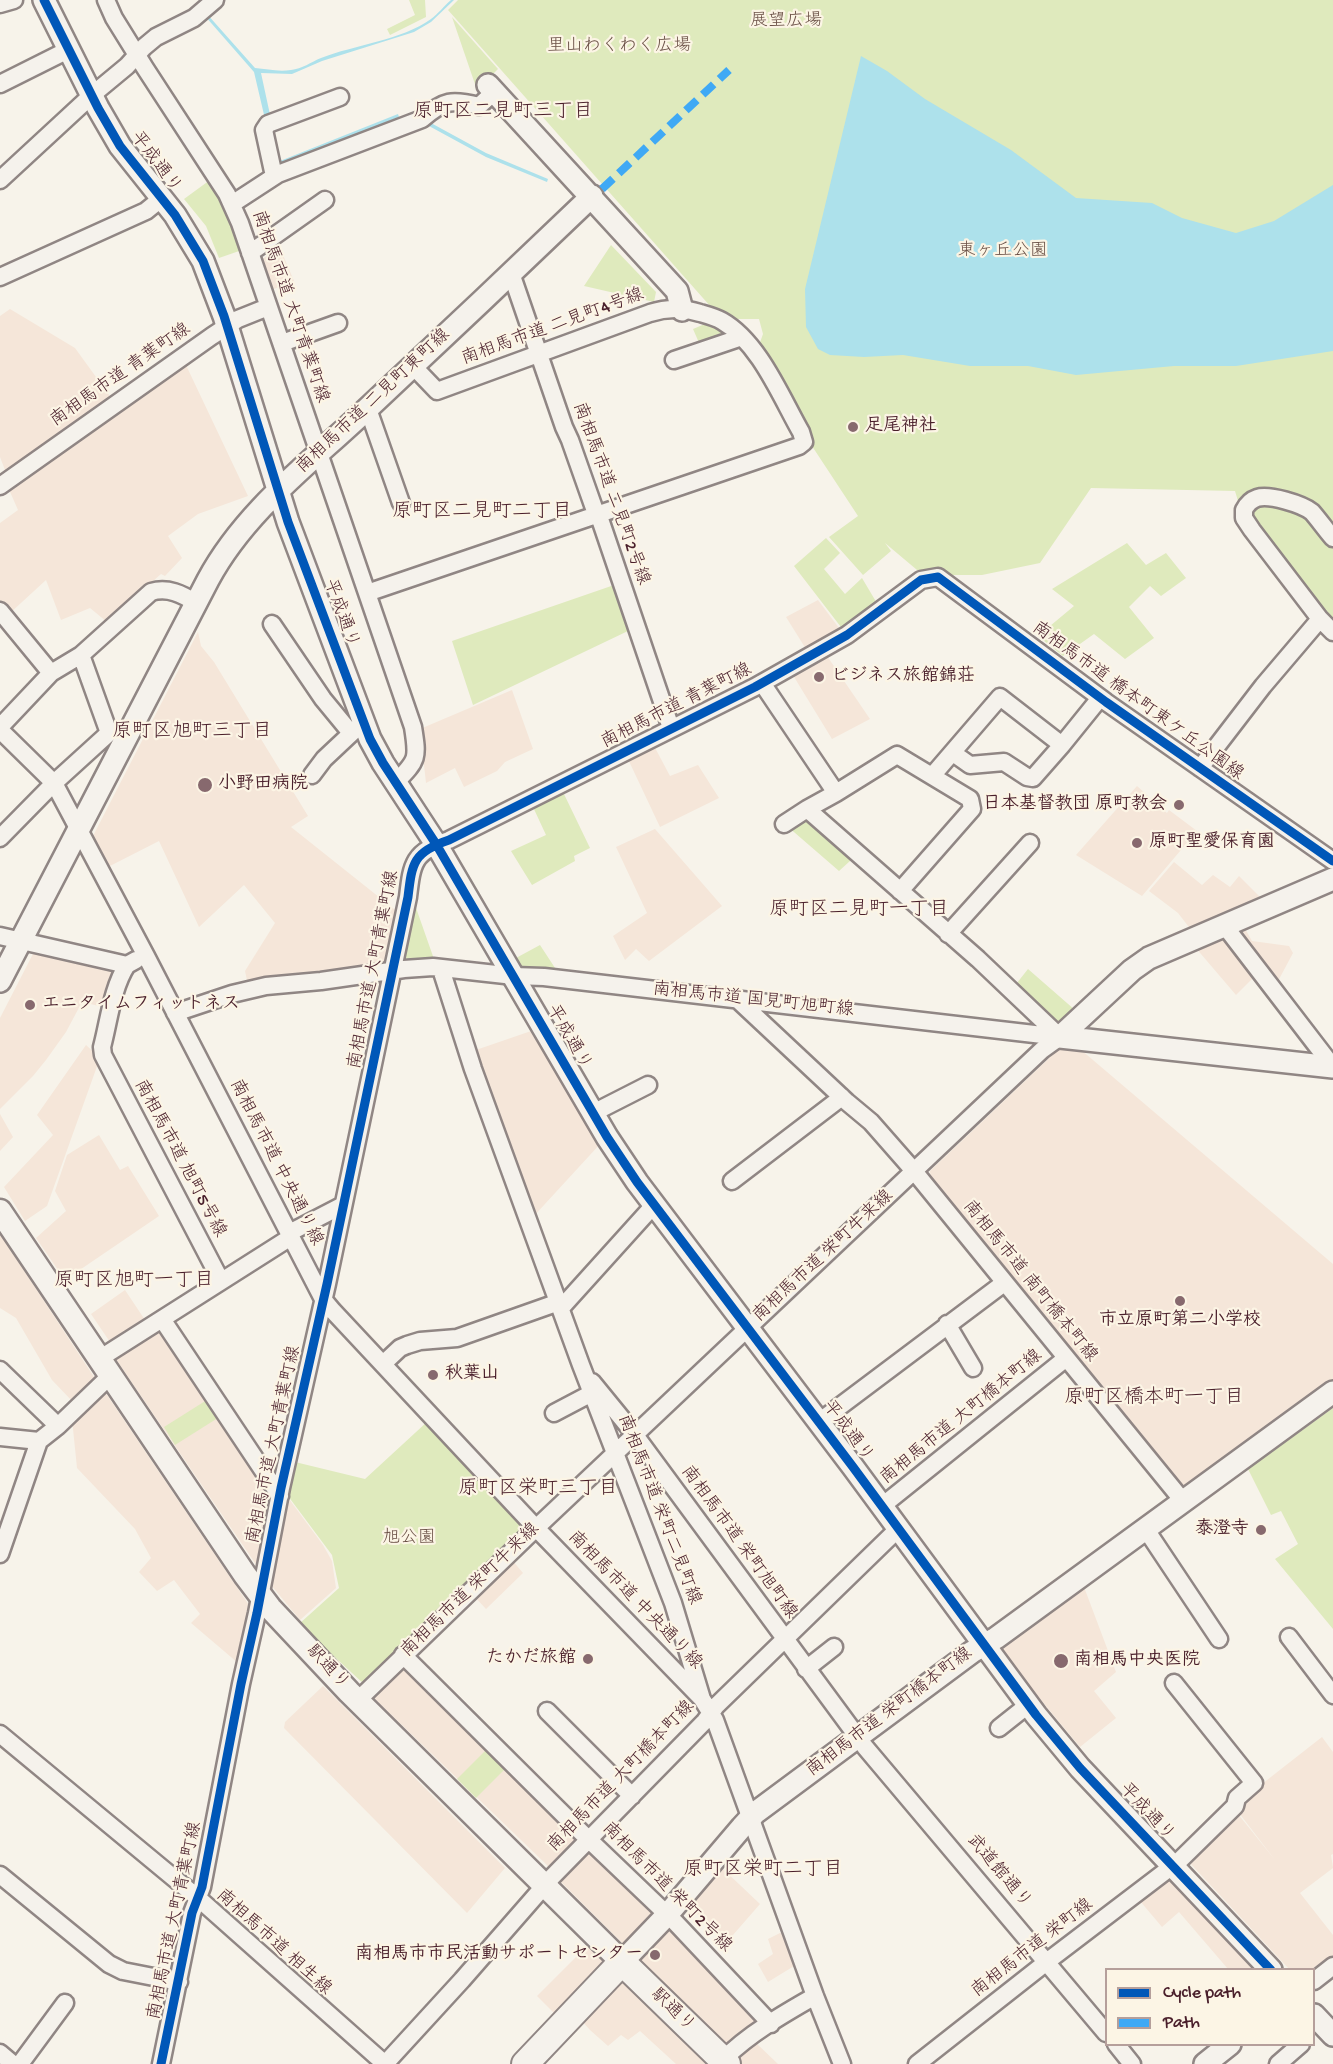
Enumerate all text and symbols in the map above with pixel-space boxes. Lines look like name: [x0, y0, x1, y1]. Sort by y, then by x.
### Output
park label: 展望広場: [750, 11, 822, 33]
park label: 里山わくわく広場: [547, 36, 691, 58]
district label: 原町区二見町三丁目: [413, 101, 593, 125]
street label: 平成通り: [125, 128, 185, 198]
street label: 南相馬市道 大町青葉町線: [246, 208, 332, 406]
park label: 東ヶ丘公園: [958, 241, 1048, 263]
street label: 南相馬市道 二見町4号線: [459, 285, 647, 371]
street label: 南相馬市道 青葉町線: [47, 319, 195, 433]
street label: 南相馬市道 二見町東町線: [293, 325, 455, 479]
street label: 南相馬市道 二見町2号線: [567, 400, 653, 588]
place label: 足尾神社: [865, 416, 937, 438]
marker: 足尾神社: [846, 420, 860, 434]
district label: 原町区二見町二丁目: [392, 501, 572, 525]
street label: 平成通り: [318, 576, 362, 652]
street label: 南相馬市道 橋本町東ケ丘公園線: [1027, 618, 1247, 786]
street label: 南相馬市道 青葉町線: [598, 660, 756, 754]
place label: ビジネス旅館錦荘: [831, 666, 975, 688]
marker: ビジネス旅館錦荘: [812, 670, 826, 684]
district label: 原町区旭町三丁目: [112, 721, 272, 745]
place label: 小野田病院: [218, 774, 308, 796]
marker: 小野田病院: [196, 776, 214, 794]
place label: 日本基督教団 原町教会: [983, 794, 1167, 816]
marker: 日本基督教団 原町教会: [1172, 798, 1186, 812]
place label: 原町聖愛保育園: [1149, 832, 1275, 854]
marker: 原町聖愛保育園: [1130, 836, 1144, 850]
street label: 南相馬市道 大町青葉町線: [345, 869, 405, 1071]
district label: 原町区二見町一丁目: [769, 899, 949, 923]
street label: 南相馬市道 国見町旭町線: [651, 980, 855, 1022]
place label: エニタイムフィットネス: [42, 994, 240, 1016]
marker: エニタイムフィットネス: [23, 998, 37, 1012]
street label: 平成通り: [541, 1001, 595, 1075]
street label: 南相馬市道 旭町5号線: [128, 1076, 230, 1242]
street label: 南相馬市道 中央通り線: [224, 1076, 326, 1250]
street label: 南相馬市道 栄町牛来線: [749, 1186, 899, 1328]
street label: 南相馬市道 南町橋本町線: [957, 1197, 1101, 1367]
district label: 原町区旭町一丁目: [54, 1270, 214, 1294]
marker: 市立原町第二小学校: [1173, 1294, 1187, 1308]
place label: 市立原町第二小学校: [1099, 1310, 1261, 1332]
street label: 南相馬市道 大町青葉町線: [243, 1344, 307, 1546]
street label: 南相馬市道 大町橋本町線: [877, 1346, 1047, 1490]
place label: 秋葉山: [445, 1364, 499, 1386]
marker: 秋葉山: [426, 1368, 440, 1382]
district label: 原町区橋本町一丁目: [1064, 1387, 1244, 1411]
street label: 平成通り: [817, 1397, 877, 1467]
street label: 南相馬市道 栄町二見町線: [612, 1412, 704, 1608]
street label: 南相馬市道 栄町旭町線: [675, 1462, 801, 1624]
district label: 原町区栄町三丁目: [458, 1478, 618, 1502]
street label: 南相馬市道 栄町牛来線: [397, 1519, 545, 1663]
place label: 泰澄寺: [1195, 1519, 1249, 1541]
marker: 泰澄寺: [1254, 1523, 1268, 1537]
street label: 南相馬市道 中央通り線: [562, 1527, 706, 1675]
park label: 旭公園: [382, 1528, 436, 1550]
street label: 駅通り: [301, 1641, 353, 1695]
street label: 南相馬市道 栄町橋本町線: [803, 1644, 977, 1782]
place label: たかだ旅館: [486, 1648, 576, 1670]
place label: 南相馬中央医院: [1074, 1650, 1200, 1672]
marker: たかだ旅館: [581, 1652, 595, 1666]
marker: 南相馬中央医院: [1052, 1652, 1070, 1670]
street label: 南相馬市道 大町橋本町線: [544, 1697, 700, 1857]
street label: 平成通り: [1114, 1779, 1178, 1847]
street label: 南相馬市道 栄町2号線: [596, 1818, 736, 1958]
street label: 南相馬市道 大町青葉町線: [144, 1820, 208, 2022]
street label: 武道館通り: [961, 1831, 1035, 1913]
district label: 原町区栄町二丁目: [683, 1859, 843, 1883]
street label: 南相馬市道 相生線: [211, 1885, 335, 2001]
street label: 南相馬市道 栄町線: [968, 1895, 1098, 2003]
place label: 南相馬市市民活動サポートセンター: [355, 1944, 643, 1966]
marker: 南相馬市市民活動サポートセンター: [648, 1948, 662, 1962]
legend: [1105, 1968, 1315, 2046]
text: Cycle path: [1163, 1983, 1241, 2004]
street label: 駅通り: [645, 1984, 699, 2038]
text: Path: [1163, 2013, 1200, 2034]

